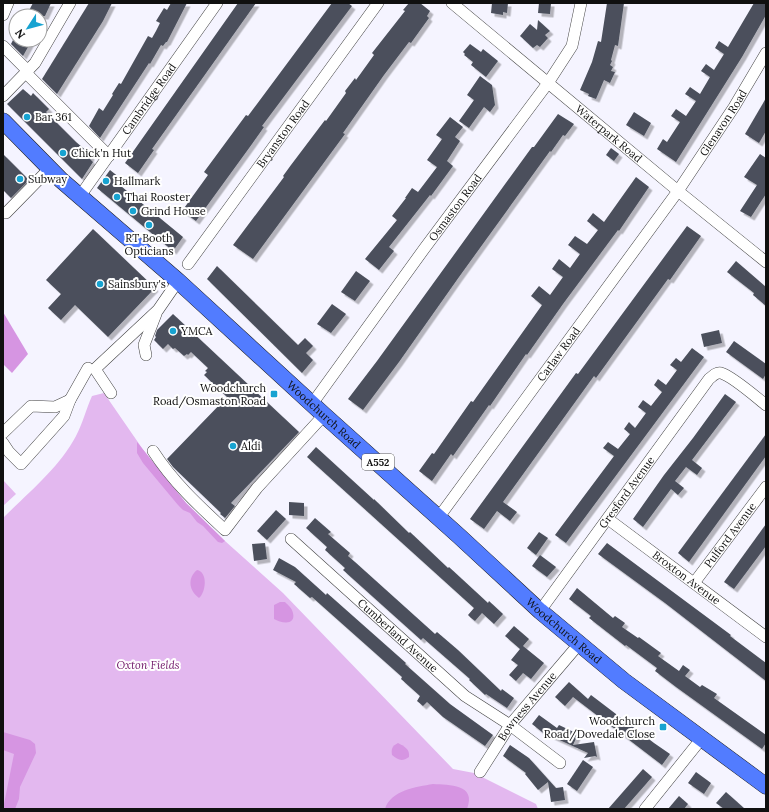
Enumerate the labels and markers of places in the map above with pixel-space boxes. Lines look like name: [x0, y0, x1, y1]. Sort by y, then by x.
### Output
place label: Bar 361: [35, 110, 72, 124]
marker: Bar 361: [22, 112, 32, 122]
place label: Chick'n Hut: [71, 146, 132, 160]
marker: Chick'n Hut: [58, 148, 68, 158]
place label: Subway: [28, 172, 67, 186]
marker: Subway: [15, 174, 25, 184]
place label: Hallmark: [114, 174, 160, 188]
marker: Hallmark: [101, 176, 111, 186]
place label: Thai Rooster: [125, 190, 190, 204]
marker: Thai Rooster: [112, 192, 122, 202]
place label: Grind House: [141, 204, 206, 218]
marker: Grind House: [128, 206, 138, 216]
marker: RT Booth Opticians: [144, 220, 154, 230]
place label: RT Booth Opticians: [124, 231, 174, 258]
place label: Sainsbury's: [108, 277, 166, 291]
marker: Sainsbury's: [95, 279, 105, 289]
place label: YMCA: [180, 324, 214, 338]
marker: YMCA: [168, 326, 178, 336]
place label: Woodchurch Road/Osmaston Road: [153, 381, 266, 409]
marker: Woodchurch Road/Osmaston Road: [269, 389, 279, 399]
place label: Aldi: [240, 439, 261, 453]
marker: Aldi: [228, 441, 238, 451]
place label: Woodchurch Road/Dovedale Close: [544, 714, 655, 742]
marker: Woodchurch Road/Dovedale Close: [658, 722, 668, 732]

